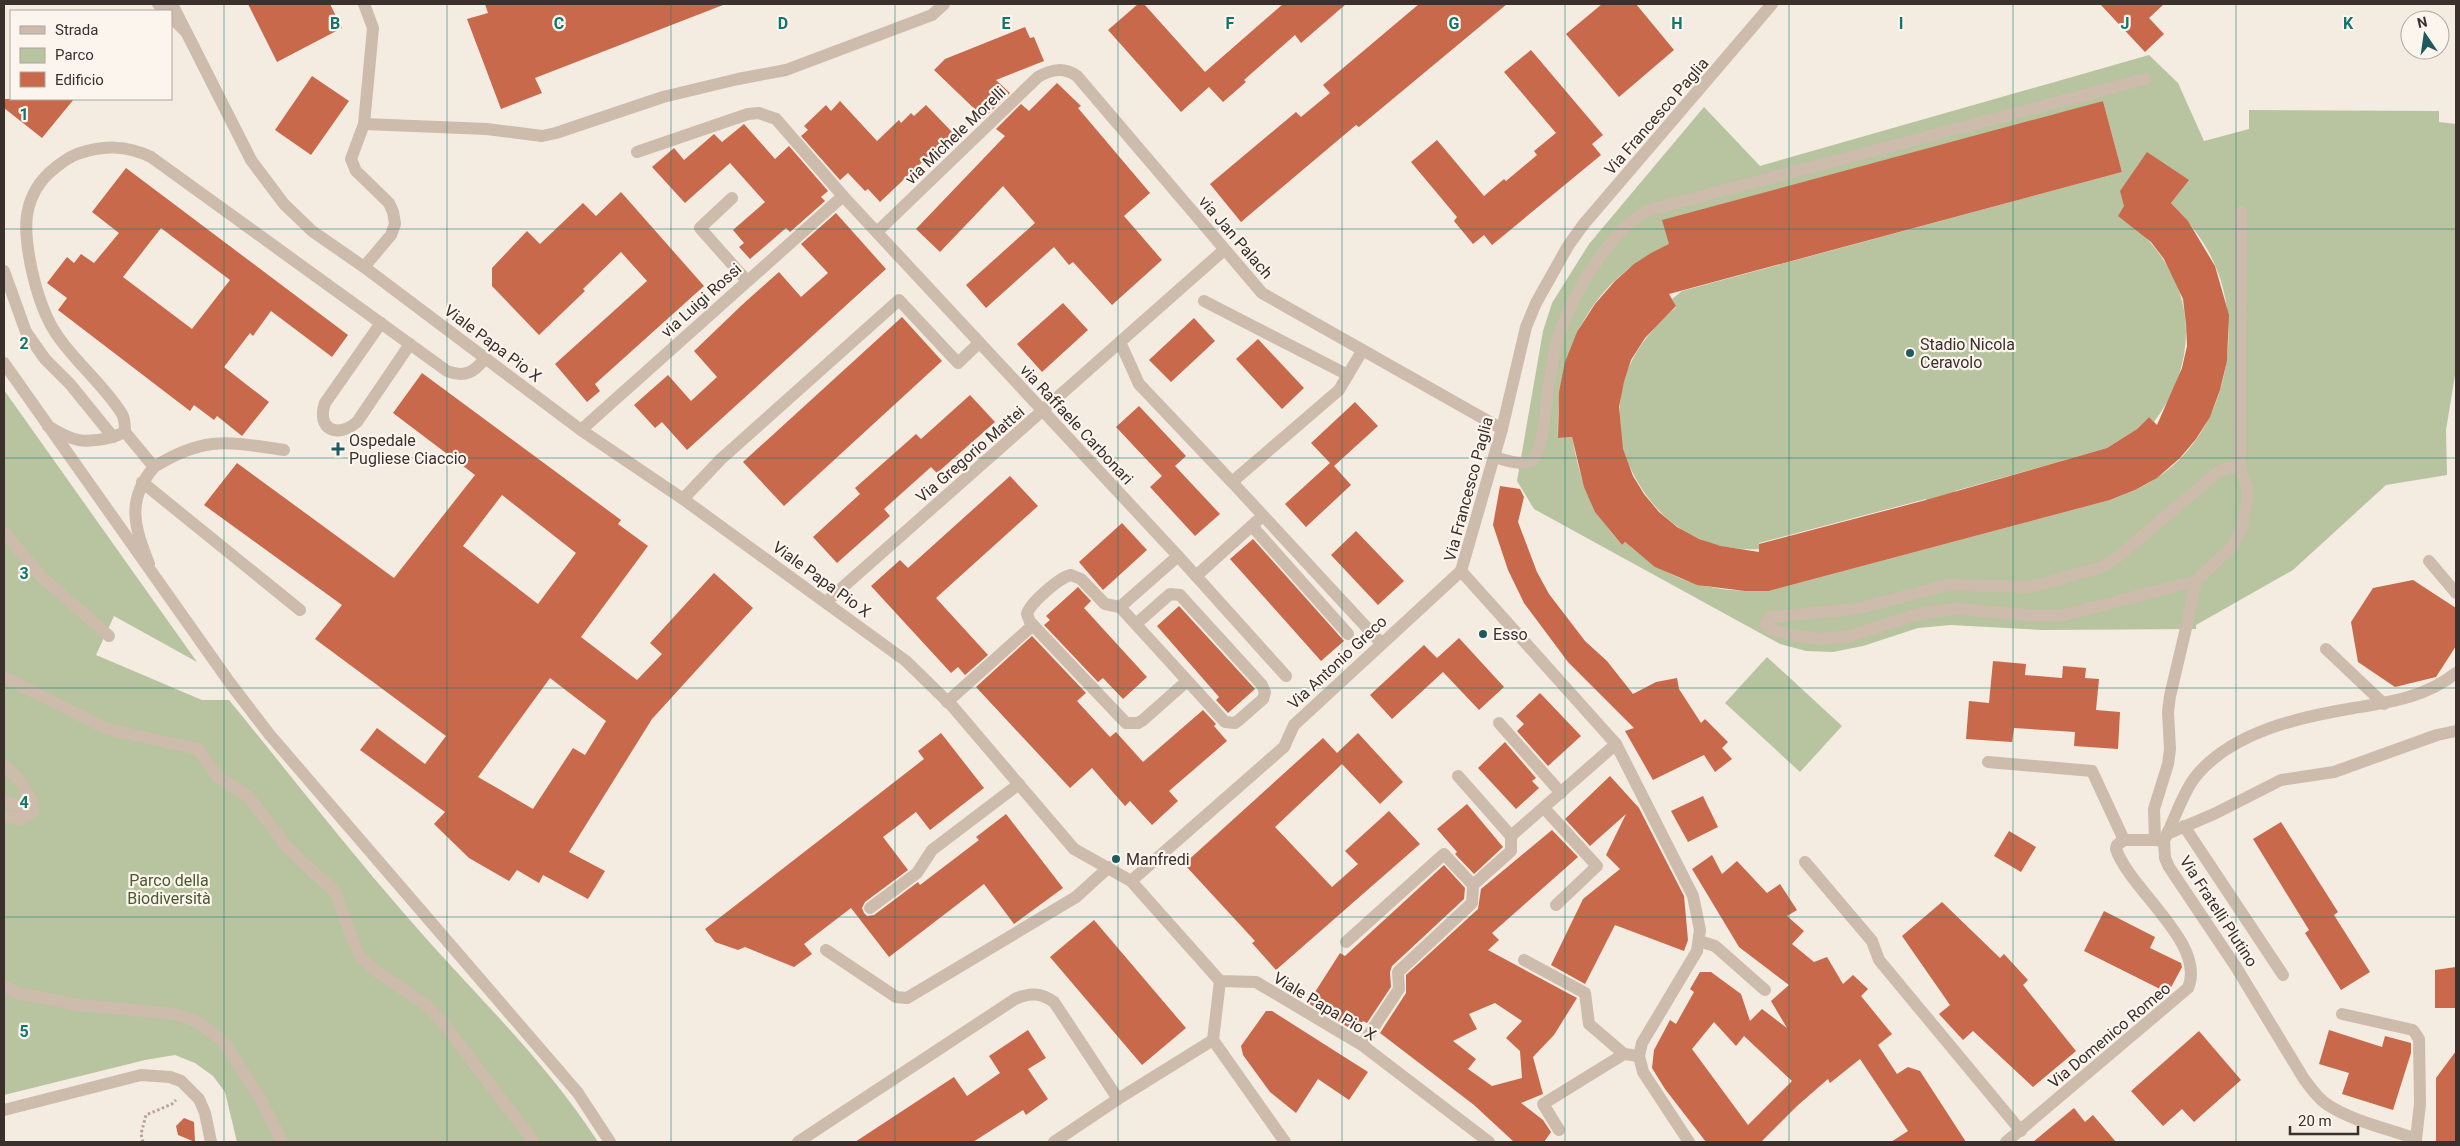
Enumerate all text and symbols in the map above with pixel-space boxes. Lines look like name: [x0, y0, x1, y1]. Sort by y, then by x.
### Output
legend: [10, 10, 172, 100]
north arrow: [2400, 10, 2450, 60]
text: N: [2415, 13, 2429, 31]
text: B: [330, 14, 340, 33]
text: C: [554, 14, 564, 33]
text: D: [778, 14, 788, 33]
text: E: [1002, 14, 1011, 33]
text: F: [1226, 14, 1235, 33]
text: G: [1449, 14, 1460, 33]
text: H: [1671, 14, 1683, 33]
text: I: [1899, 14, 1903, 33]
text: J: [2121, 14, 2129, 33]
text: K: [2343, 14, 2354, 33]
text: Strada: [55, 21, 98, 39]
text: Parco: [55, 46, 94, 64]
street label: Via Francesco Paglia: [1600, 54, 1712, 179]
text: Edificio: [55, 71, 104, 89]
street label: via Michele Morelli: [901, 82, 1010, 188]
text: 1: [19, 105, 29, 124]
street label: via Jan Palach: [1195, 192, 1277, 282]
street label: via Luigi Rossi: [657, 259, 745, 341]
street label: Viale Papa Pio X: [440, 301, 545, 386]
text: 2: [19, 334, 29, 353]
place label: Stadio Nicola Ceravolo: [1920, 335, 2015, 372]
marker: Stadio Nicola Ceravolo: [1904, 347, 1916, 359]
street label: via Raffaele Carbonari: [1016, 360, 1137, 488]
street label: Via Gregorio Mattei: [912, 402, 1028, 507]
street label: Via Francesco Paglia: [1440, 415, 1497, 563]
place label: Ospedale Pugliese Ciaccio: [349, 431, 467, 468]
marker: Ospedale Pugliese Ciaccio: [331, 442, 345, 456]
street label: Viale Papa Pio X: [769, 537, 874, 621]
text: 3: [19, 564, 29, 583]
street label: Via Antonio Greco: [1284, 612, 1391, 713]
place label: Esso: [1493, 625, 1528, 644]
marker: Esso: [1477, 628, 1489, 640]
text: 4: [19, 793, 29, 812]
place label: Manfredi: [1126, 850, 1190, 869]
street label: Via Fratelli Plutino: [2176, 852, 2262, 970]
marker: Manfredi: [1110, 853, 1122, 865]
park label: Parco della Biodiversità: [127, 871, 211, 908]
street label: Viale Papa Pio X: [1270, 968, 1380, 1045]
street label: Via Domenico Romeo: [2044, 979, 2174, 1092]
text: 5: [19, 1022, 29, 1041]
scale bar: [2290, 1104, 2358, 1136]
text: 20 m: [2298, 1112, 2332, 1130]

